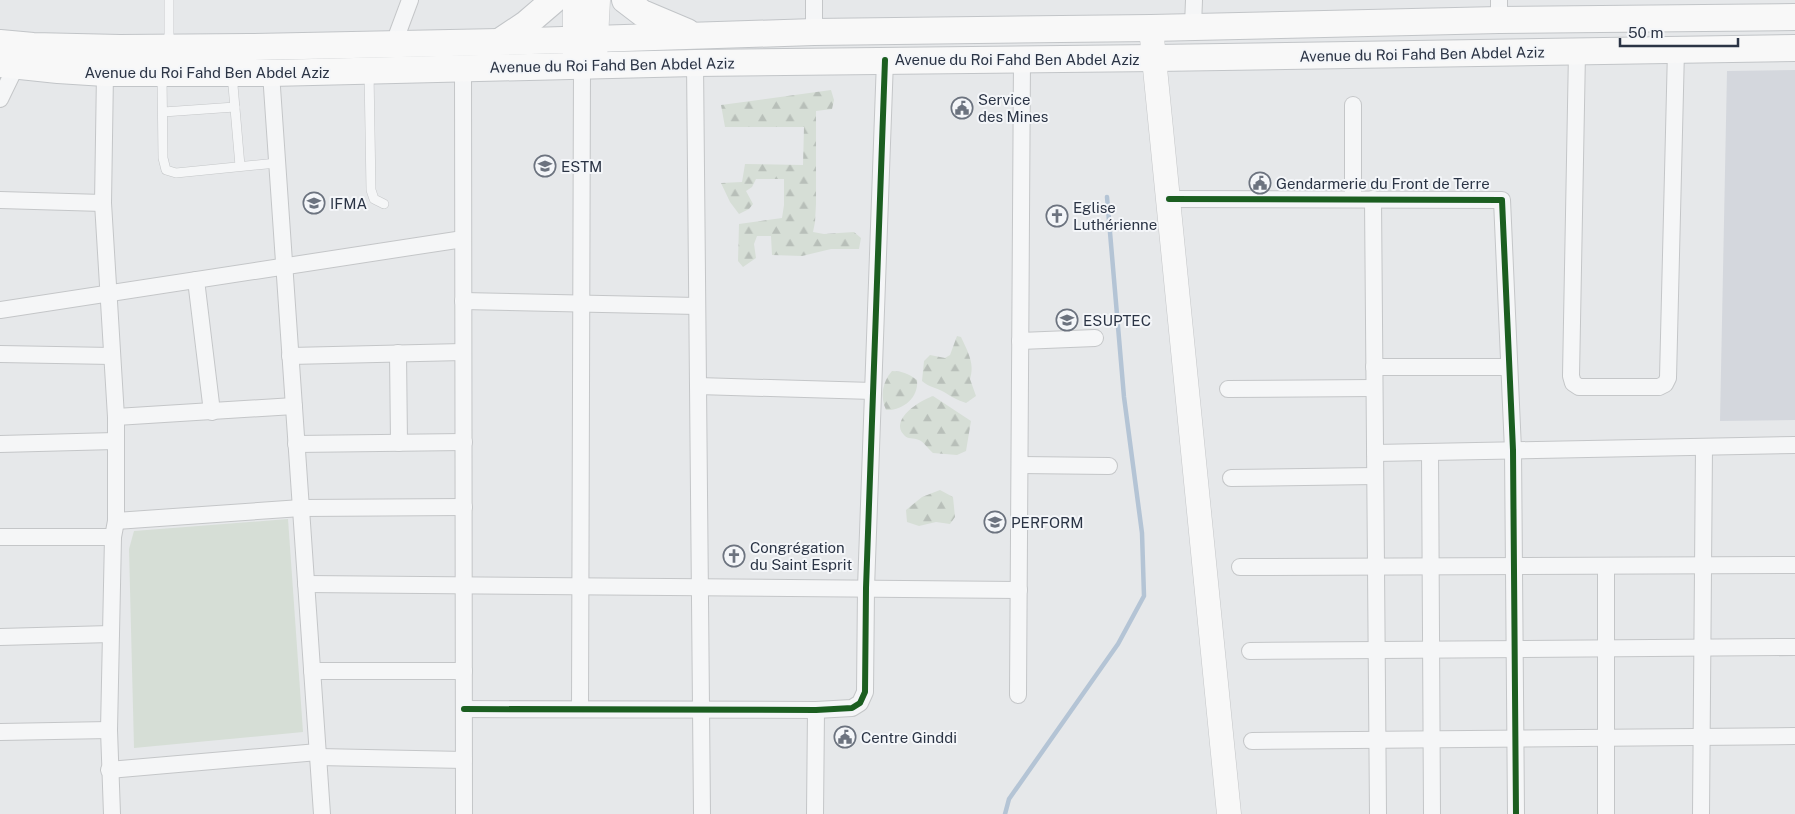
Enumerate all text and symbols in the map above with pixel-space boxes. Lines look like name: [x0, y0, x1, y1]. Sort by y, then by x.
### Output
scale bar: [1620, 15, 1738, 47]
text: 50 m: [1628, 24, 1663, 41]
street label: Avenue du Roi Fahd Ben Abdel Aziz: [1299, 43, 1545, 65]
street label: Avenue du Roi Fahd Ben Abdel Aziz: [894, 51, 1140, 68]
street label: Avenue du Roi Fahd Ben Abdel Aziz: [489, 54, 735, 76]
street label: Avenue du Roi Fahd Ben Abdel Aziz: [84, 64, 330, 81]
place label: Service des Mines: [978, 91, 1048, 125]
public building icon: Service des Mines: [950, 96, 974, 120]
school or university icon: ESTM: [533, 154, 557, 178]
place label: ESTM: [561, 158, 602, 175]
public building icon: Gendarmerie du Front de Terre: [1248, 171, 1272, 195]
place label: Gendarmerie du Front de Terre: [1276, 175, 1490, 192]
school or university icon: IFMA: [302, 191, 326, 215]
place label: IFMA: [330, 195, 367, 212]
place label: Eglise Luthérienne: [1073, 199, 1157, 233]
church icon: Eglise Luthérienne: [1045, 204, 1069, 228]
school or university icon: ESUPTEC: [1055, 308, 1079, 332]
place label: ESUPTEC: [1083, 312, 1151, 329]
school or university icon: PERFORM: [983, 510, 1007, 534]
place label: PERFORM: [1011, 514, 1083, 531]
place label: Congrégation du Saint Esprit: [750, 539, 852, 573]
church icon: Congrégation du Saint Esprit: [722, 544, 746, 568]
public building icon: Centre Ginddi: [833, 725, 857, 749]
place label: Centre Ginddi: [861, 729, 957, 746]

